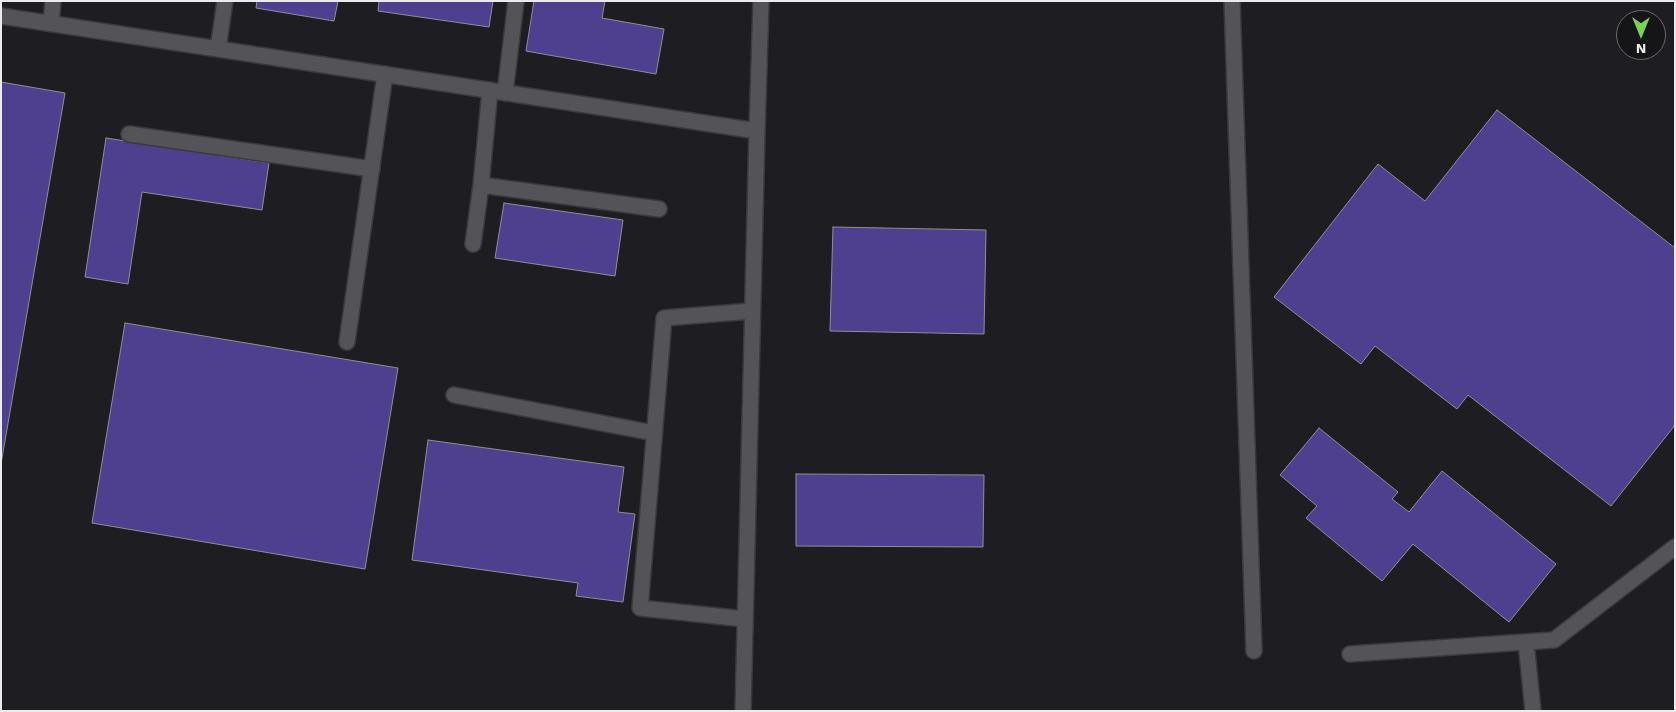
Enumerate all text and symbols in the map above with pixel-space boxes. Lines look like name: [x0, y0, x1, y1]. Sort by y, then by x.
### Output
north arrow: [1616, 10, 1666, 60]
text: N: [1636, 41, 1646, 57]

